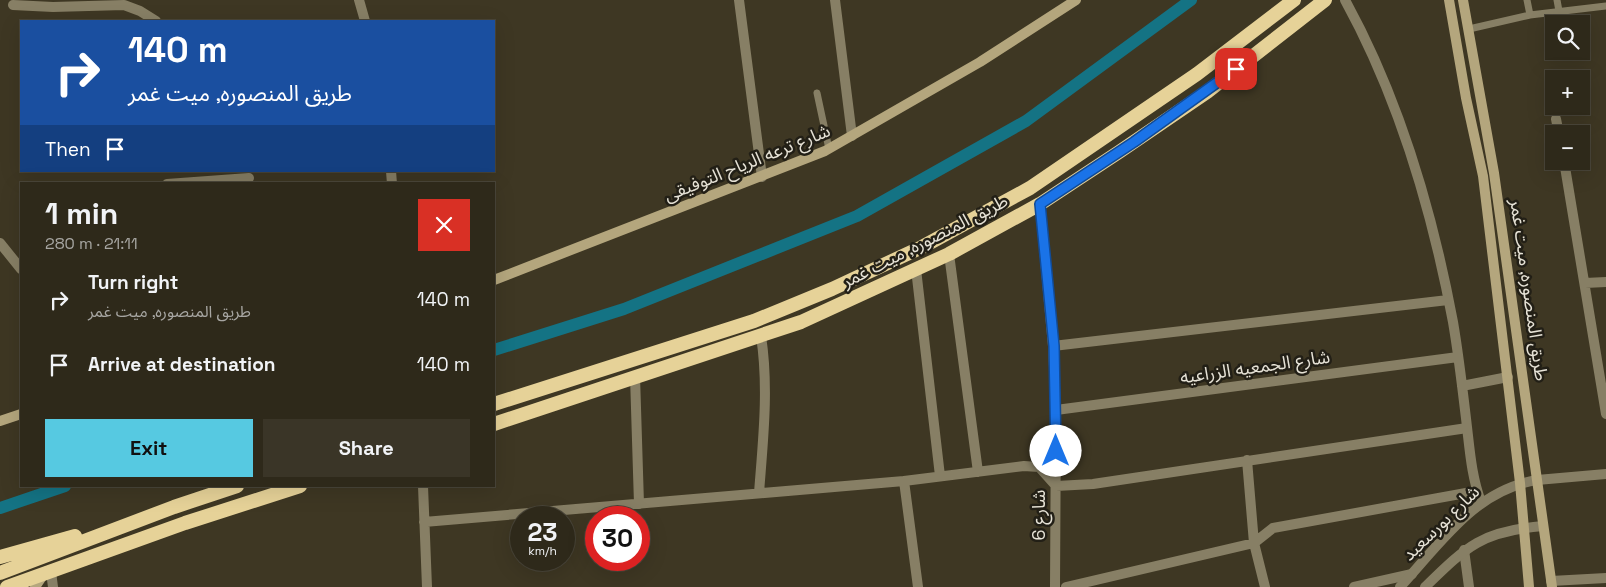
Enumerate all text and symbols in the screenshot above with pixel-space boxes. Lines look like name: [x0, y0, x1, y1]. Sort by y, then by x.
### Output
map controls: [1545, 15, 1590, 170]
button: search: [1545, 15, 1590, 60]
text: 140 m: [128, 28, 228, 72]
icon: right: [45, 40, 110, 105]
pin: [1215, 48, 1257, 90]
icon: arrive: [1222, 55, 1250, 83]
button: +: [1545, 70, 1590, 115]
text: طريق المنصوره, ميت غمر: [128, 79, 352, 107]
street label: شارع ترعه الرياح التوفيقى: [660, 119, 835, 209]
button: −: [1545, 125, 1590, 170]
icon: arrive: [101, 135, 129, 163]
text: Then: [45, 137, 91, 162]
street label: طريق المنصوره, ميت غمر: [837, 189, 1012, 293]
text: 1 min: [45, 194, 118, 233]
street label: طريق المنصوره, ميت غمر: [1505, 197, 1554, 382]
button: close: [418, 199, 470, 251]
text: 280 m · 21:11: [45, 233, 138, 254]
text: Turn right: [88, 270, 178, 295]
icon: right: [45, 286, 73, 314]
text: 140 m: [417, 287, 470, 312]
text: طريق المنصوره, ميت غمر: [88, 301, 251, 322]
street label: شارع الجمعيه الزراعيه: [1179, 345, 1332, 391]
icon: arrive: [45, 351, 73, 379]
text: Arrive at destination: [88, 352, 276, 377]
text: 140 m: [417, 352, 470, 377]
button: Exit: [45, 419, 253, 477]
button: Share: [263, 419, 470, 477]
position arrow: [1029, 424, 1081, 476]
street label: شارع بورسعيد: [1397, 480, 1486, 567]
street label: شارع 6: [1027, 490, 1053, 540]
speed limit sign: 30: [585, 506, 650, 571]
text: 23: [527, 516, 558, 548]
text: km/h: [528, 543, 557, 559]

